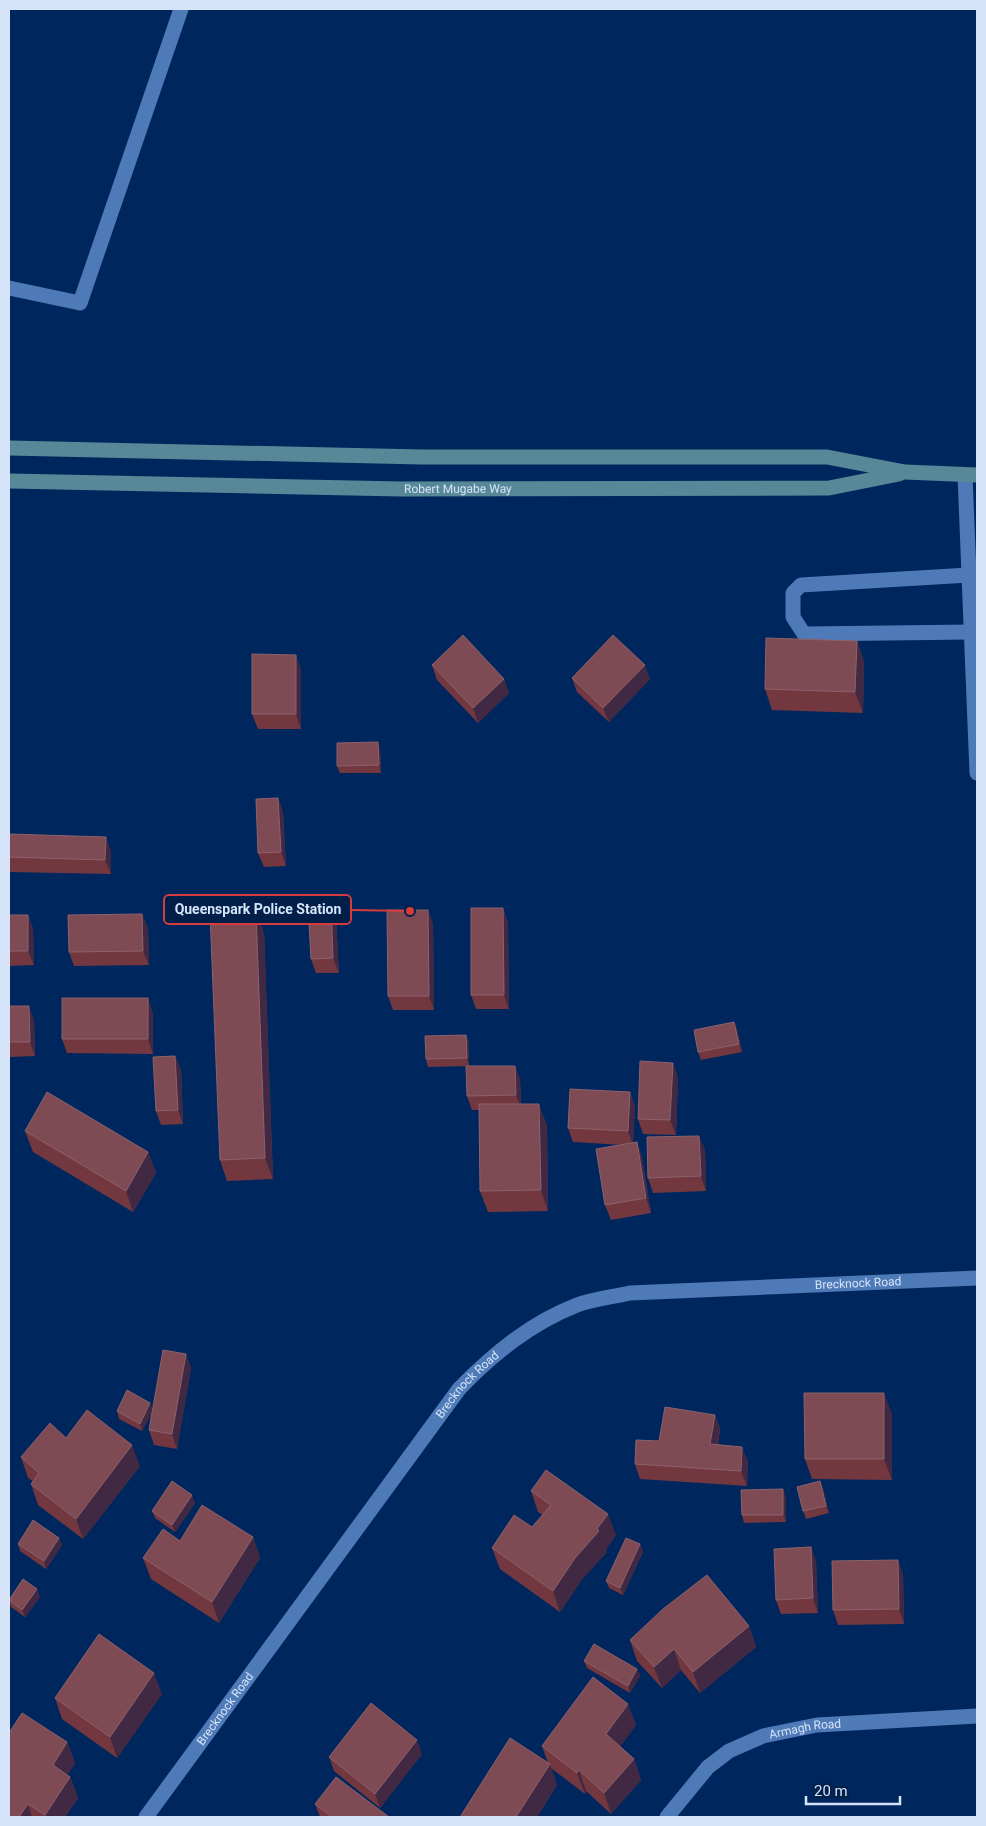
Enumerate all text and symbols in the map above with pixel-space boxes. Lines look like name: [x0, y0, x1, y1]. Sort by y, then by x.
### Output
street label: Robert Mugabe Way: [404, 482, 512, 496]
callout: Queenspark Police Station: [164, 895, 351, 924]
text: Queenspark Police Station: [175, 901, 342, 917]
street label: Brecknock Road: [815, 1274, 902, 1292]
street label: Brecknock Road: [433, 1348, 502, 1421]
street label: Brecknock Road: [194, 1670, 256, 1748]
street label: Armagh Road: [768, 1717, 841, 1742]
scale bar: [806, 1774, 900, 1806]
text: 20 m: [814, 1782, 848, 1800]

